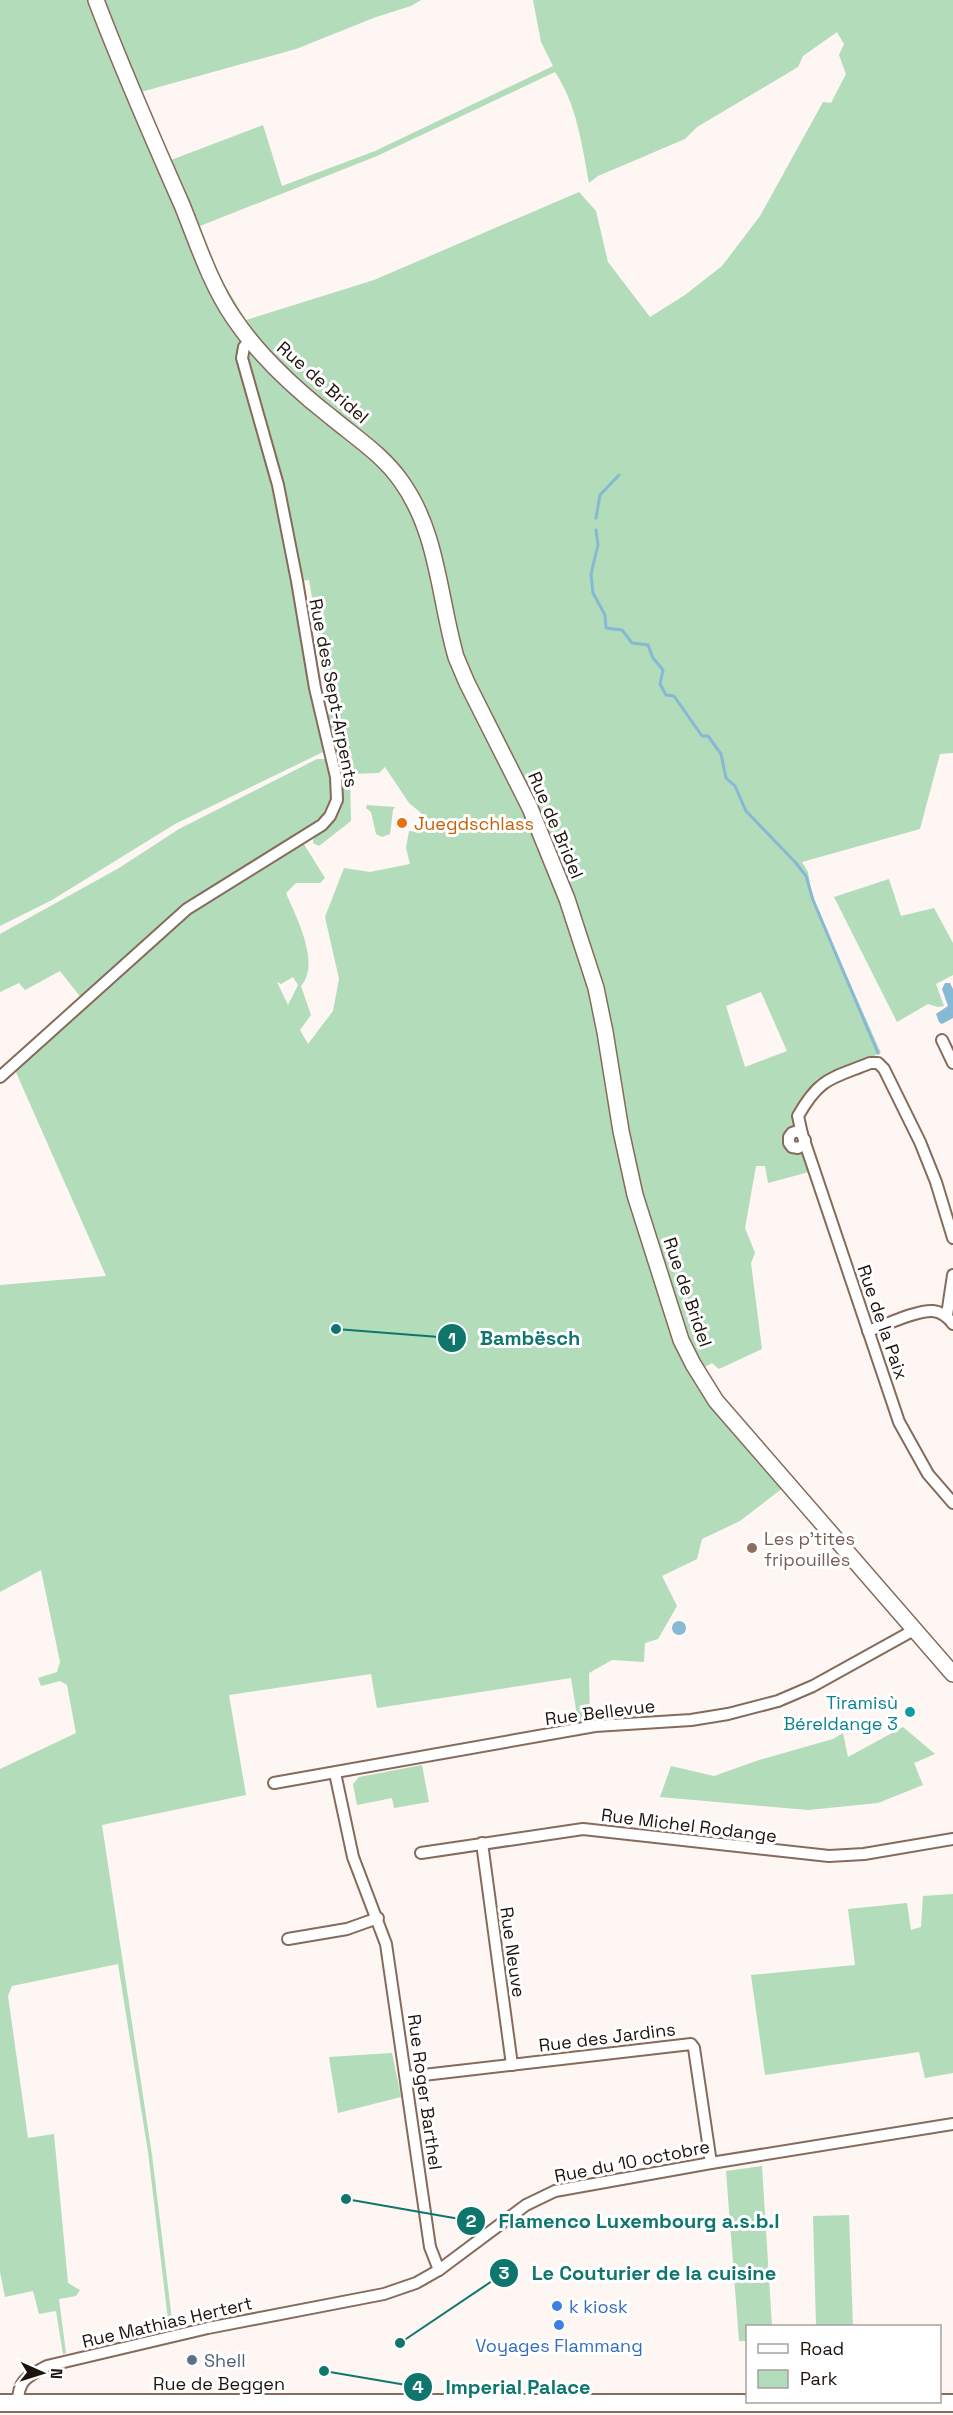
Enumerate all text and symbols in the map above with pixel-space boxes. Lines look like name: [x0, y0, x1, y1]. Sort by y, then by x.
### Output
street label: Rue de Bridel: [272, 336, 374, 428]
street label: Rue des Sept-Arpents: [304, 597, 364, 789]
street label: Rue de Bridel: [523, 768, 589, 882]
place label: Juegdschlass: [414, 812, 534, 835]
marker: Juegdschlass: [395, 816, 409, 830]
street label: Rue de Bridel: [659, 1234, 717, 1350]
street label: Rue de la Paix: [853, 1262, 913, 1382]
callout: Bambësch: [437, 1319, 592, 1357]
text: Bambësch: [480, 1325, 580, 1351]
text: 1: [448, 1327, 456, 1350]
place label: Les p'tites fripouilles: [764, 1527, 855, 1571]
marker: Les p'tites fripouilles: [745, 1541, 759, 1555]
place label: Tiramisù Béreldange 3: [783, 1691, 898, 1735]
street label: Rue Bellevue: [544, 1694, 656, 1730]
marker: Tiramisù Béreldange 3: [903, 1705, 917, 1719]
street label: Rue Michel Rodange: [600, 1803, 778, 1847]
street label: Rue Neuve: [495, 1905, 531, 1999]
street label: Rue Roger Barthel: [403, 2013, 447, 2171]
street label: Rue des Jardins: [537, 2017, 677, 2057]
street label: Rue du 10 octobre: [552, 2135, 712, 2187]
callout: Flamenco Luxembourg a.s.b.l: [456, 2202, 791, 2240]
text: Flamenco Luxembourg a.s.b.l: [498, 2208, 780, 2234]
text: 2: [466, 2209, 477, 2232]
callout: Le Couturier de la cuisine: [489, 2254, 788, 2292]
text: Le Couturier de la cuisine: [532, 2260, 776, 2286]
text: 3: [499, 2261, 510, 2284]
street label: Rue Mathias Hertert: [80, 2291, 254, 2353]
place label: k kiosk: [569, 2295, 628, 2318]
marker: k kiosk: [550, 2299, 564, 2313]
marker: Voyages Flammang: [552, 2318, 566, 2332]
legend: [746, 2325, 941, 2403]
place label: Voyages Flammang: [475, 2334, 643, 2357]
text: Road: [800, 2337, 844, 2360]
north arrow: [12, 2343, 72, 2403]
place label: Shell: [204, 2349, 246, 2372]
marker: Shell: [185, 2353, 199, 2367]
text: Park: [800, 2367, 838, 2390]
text: N: [46, 2368, 67, 2380]
callout: Imperial Palace: [403, 2368, 603, 2406]
street label: Rue de Beggen: [153, 2372, 285, 2395]
text: Imperial Palace: [445, 2374, 591, 2400]
text: 4: [412, 2375, 424, 2398]

